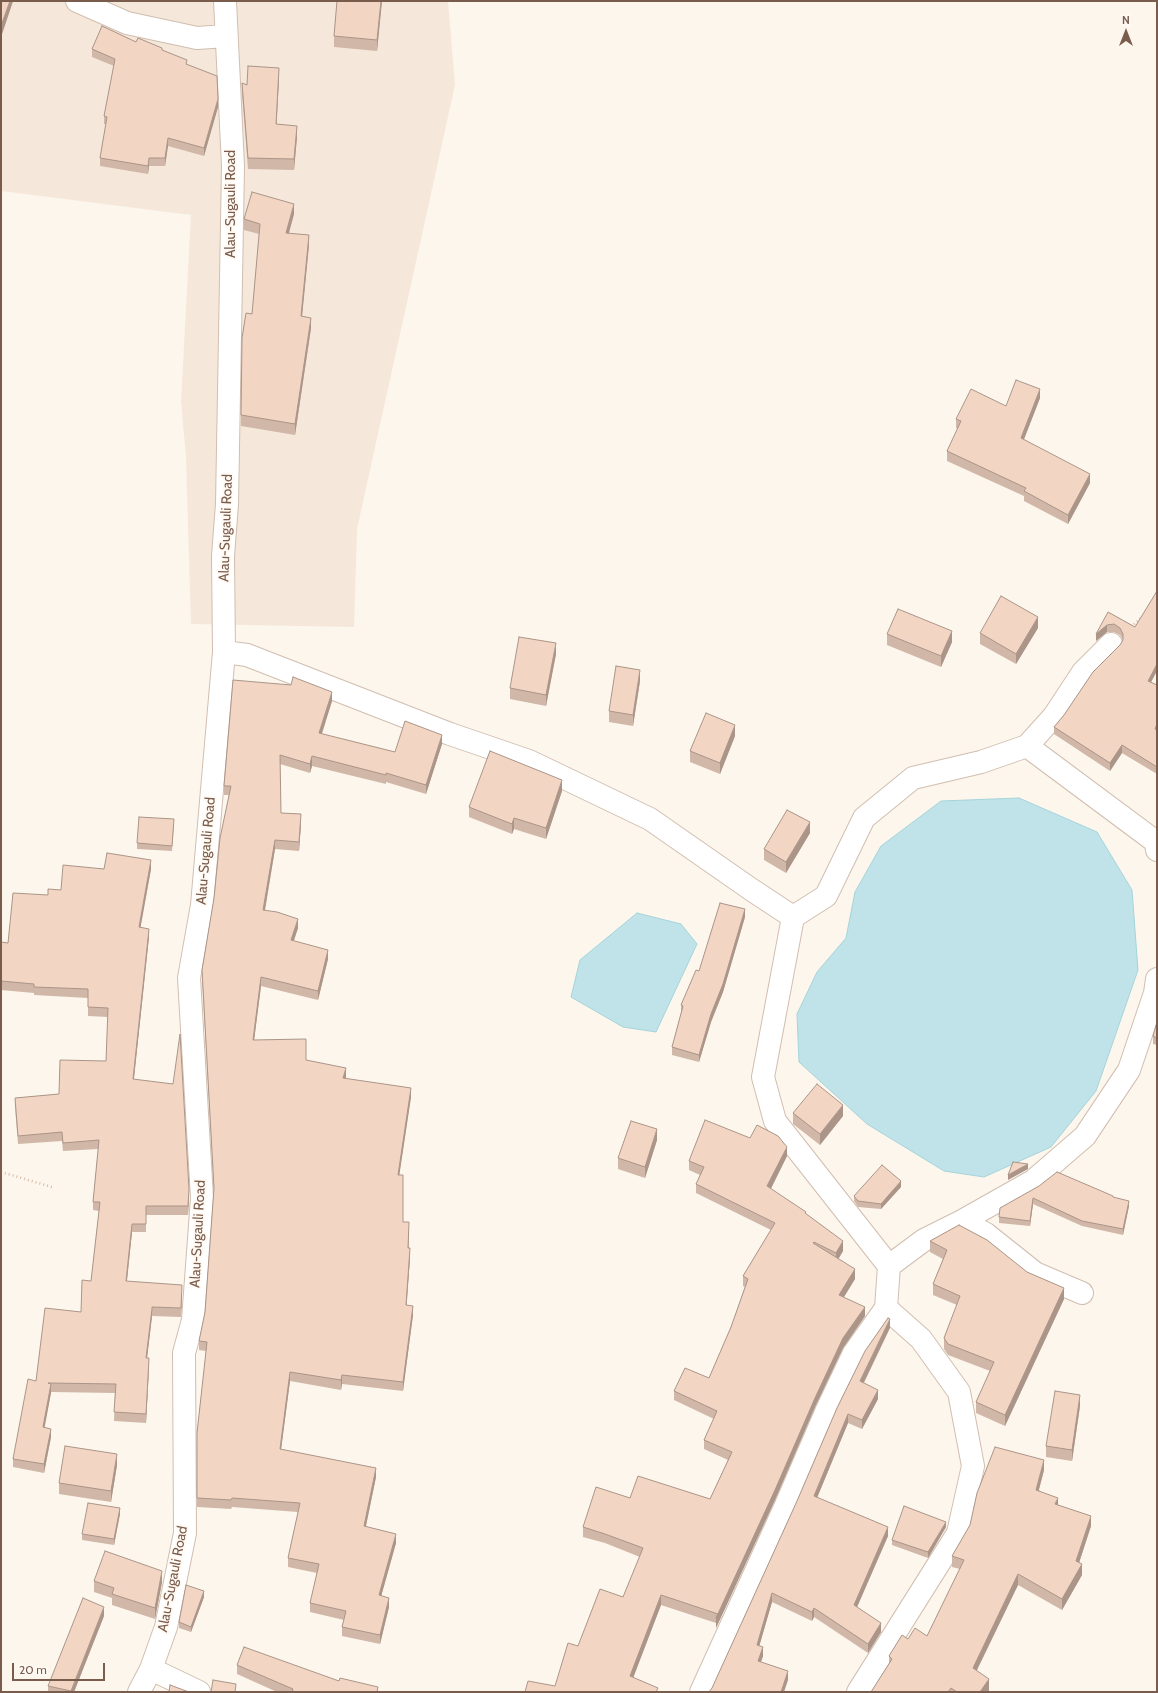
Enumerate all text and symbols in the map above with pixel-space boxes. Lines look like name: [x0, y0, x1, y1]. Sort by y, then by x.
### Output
north arrow: [1106, 12, 1146, 52]
text: N: [1122, 13, 1130, 27]
street label: Alau-Sugauli Road: [223, 150, 239, 258]
street label: Alau-Sugauli Road: [216, 474, 236, 582]
street label: Alau-Sugauli Road: [193, 797, 219, 905]
street label: Alau-Sugauli Road: [187, 1180, 209, 1288]
street label: Alau-Sugauli Road: [154, 1524, 192, 1634]
scale bar: [14, 1655, 107, 1681]
text: 20 m: [19, 1662, 47, 1677]

